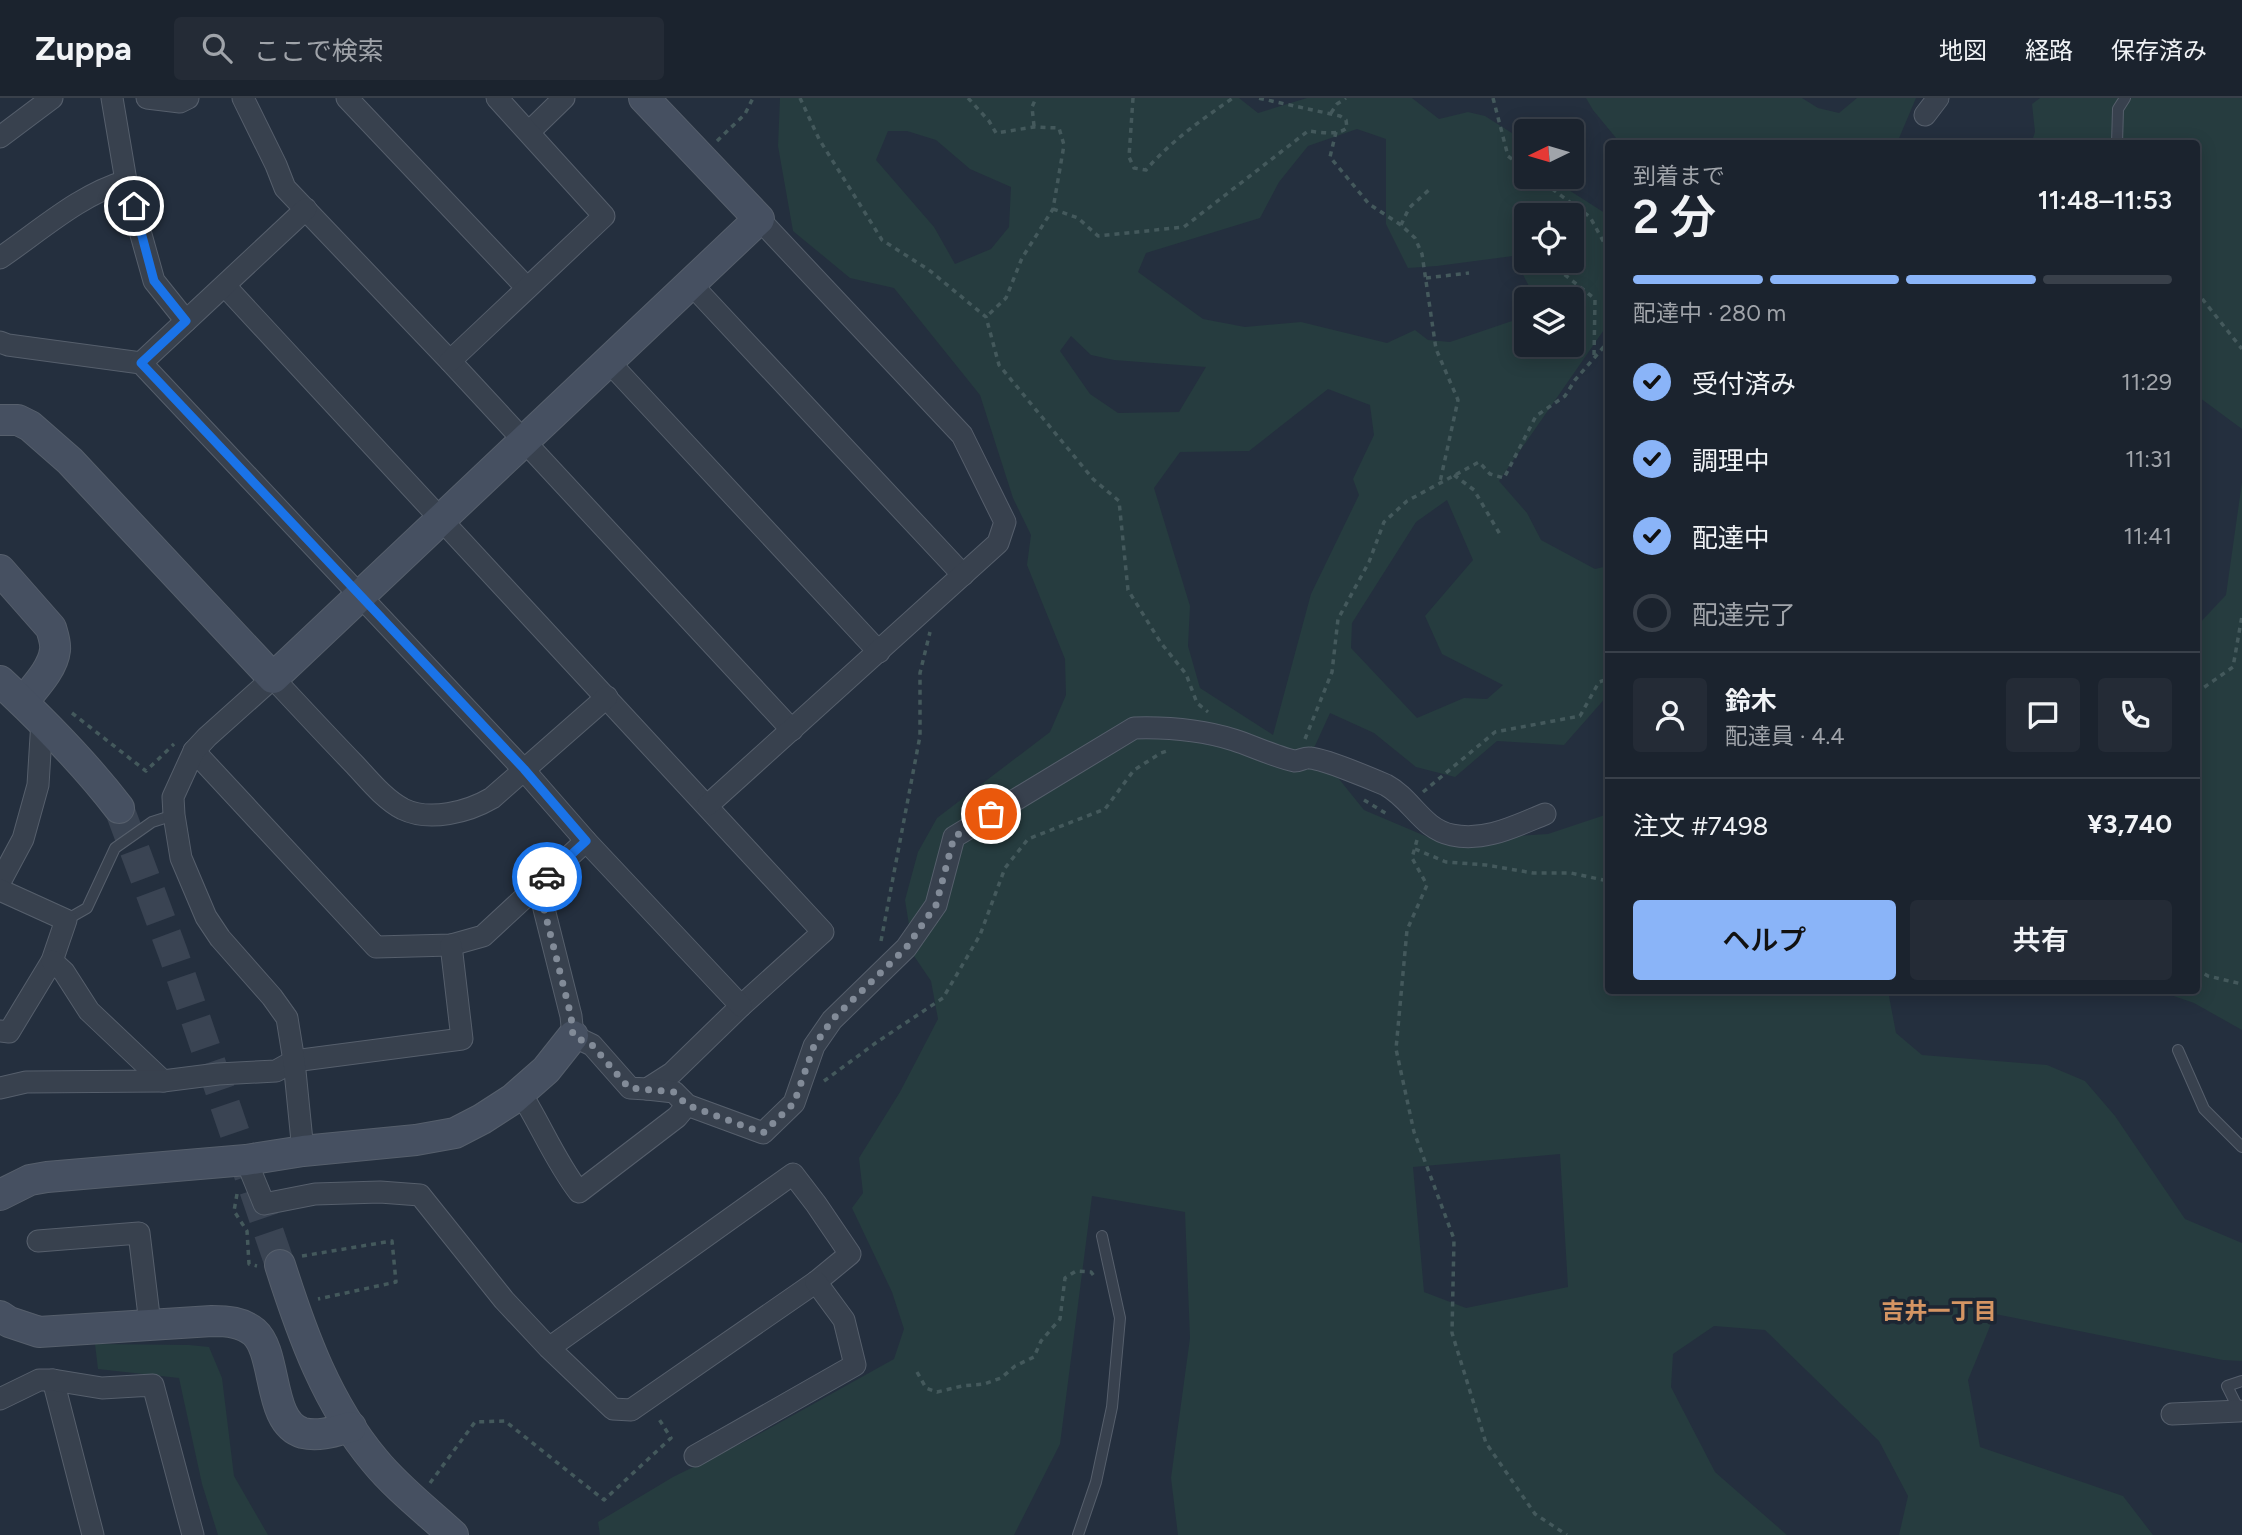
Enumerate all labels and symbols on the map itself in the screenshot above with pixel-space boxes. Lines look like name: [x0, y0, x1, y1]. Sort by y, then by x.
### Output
north arrow: [1514, 119, 1584, 189]
pin: [104, 176, 164, 236]
pin: [961, 784, 1021, 844]
courier: [512, 842, 582, 912]
district label: 吉井一丁目: [1882, 1297, 1997, 1325]

